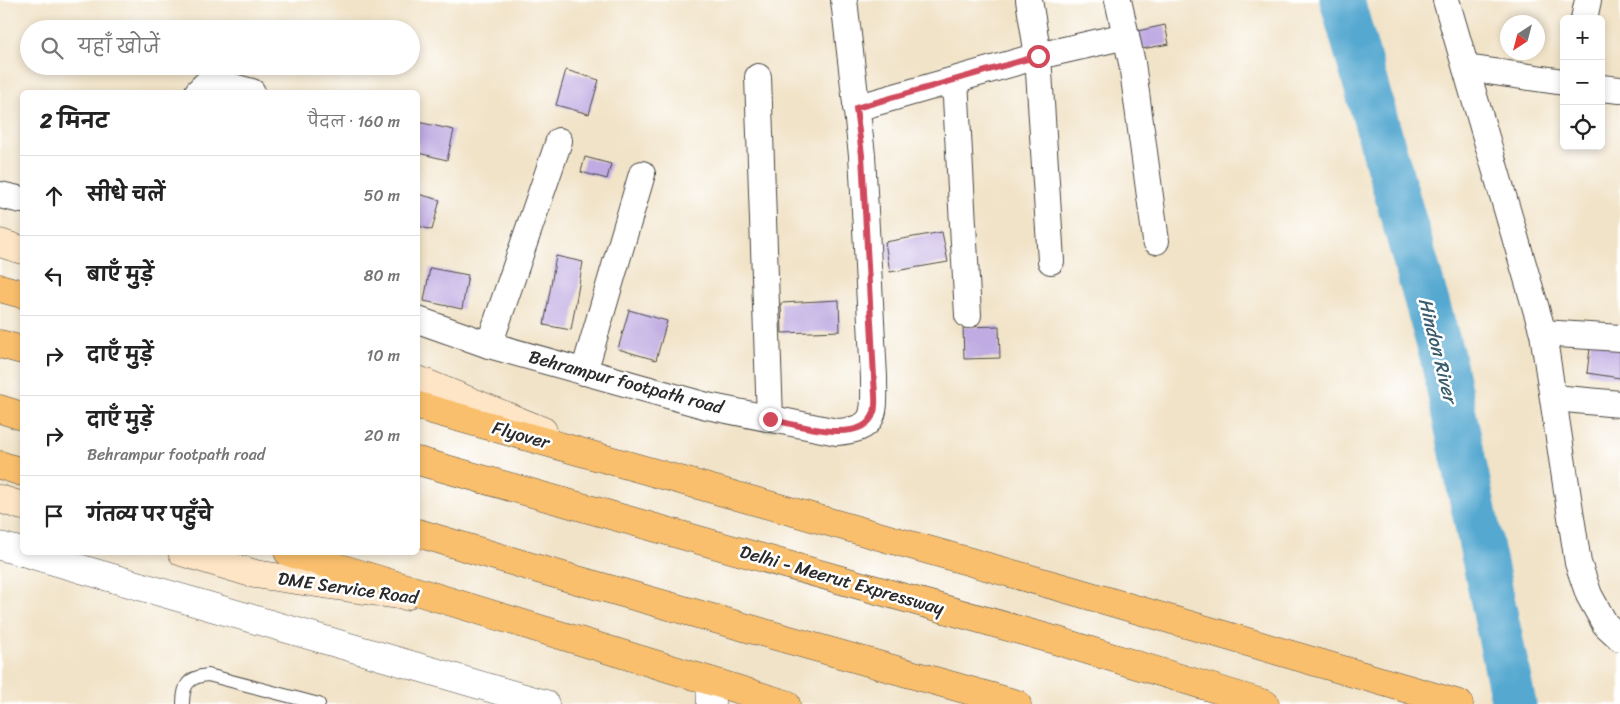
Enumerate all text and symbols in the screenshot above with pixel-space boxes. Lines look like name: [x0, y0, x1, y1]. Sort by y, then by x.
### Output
north arrow: [1500, 15, 1545, 60]
map controls: [1560, 15, 1605, 150]
button: +: [1560, 15, 1605, 60]
search box: [20, 20, 420, 75]
text: यहाँ खोजें: [78, 30, 160, 63]
icon: search: [38, 34, 66, 62]
route start: [1027, 45, 1050, 68]
button: −: [1560, 60, 1605, 105]
text: 2 मिनट: [40, 102, 109, 140]
button: locate: [1560, 105, 1605, 150]
text: पैदल · 160 m: [308, 107, 400, 136]
text: सीधे चलें: [87, 178, 165, 211]
text: 50 m: [364, 181, 400, 210]
icon: ahead: [40, 182, 68, 210]
text: बाएँ मुड़ें: [87, 258, 154, 291]
text: 80 m: [364, 261, 400, 290]
icon: left: [40, 262, 68, 290]
water label: Hindon River: [1409, 294, 1468, 409]
text: दाएँ मुड़ें: [87, 338, 153, 371]
text: 10 m: [367, 341, 400, 370]
street label: Behrampur footpath road: [525, 341, 728, 424]
icon: right: [40, 342, 68, 370]
text: दाएँ मुड़ें: [87, 403, 153, 436]
route end: [759, 408, 782, 431]
street label: Flyover: [489, 412, 555, 459]
text: 20 m: [364, 421, 400, 450]
icon: right: [40, 422, 68, 450]
text: Behrampur footpath road: [87, 440, 265, 469]
text: गंतव्य पर पहुँचे: [87, 498, 212, 531]
icon: arrive: [40, 502, 68, 530]
street label: Delhi - Meerut Expressway: [736, 536, 949, 625]
street label: DME Service Road: [276, 562, 422, 614]

